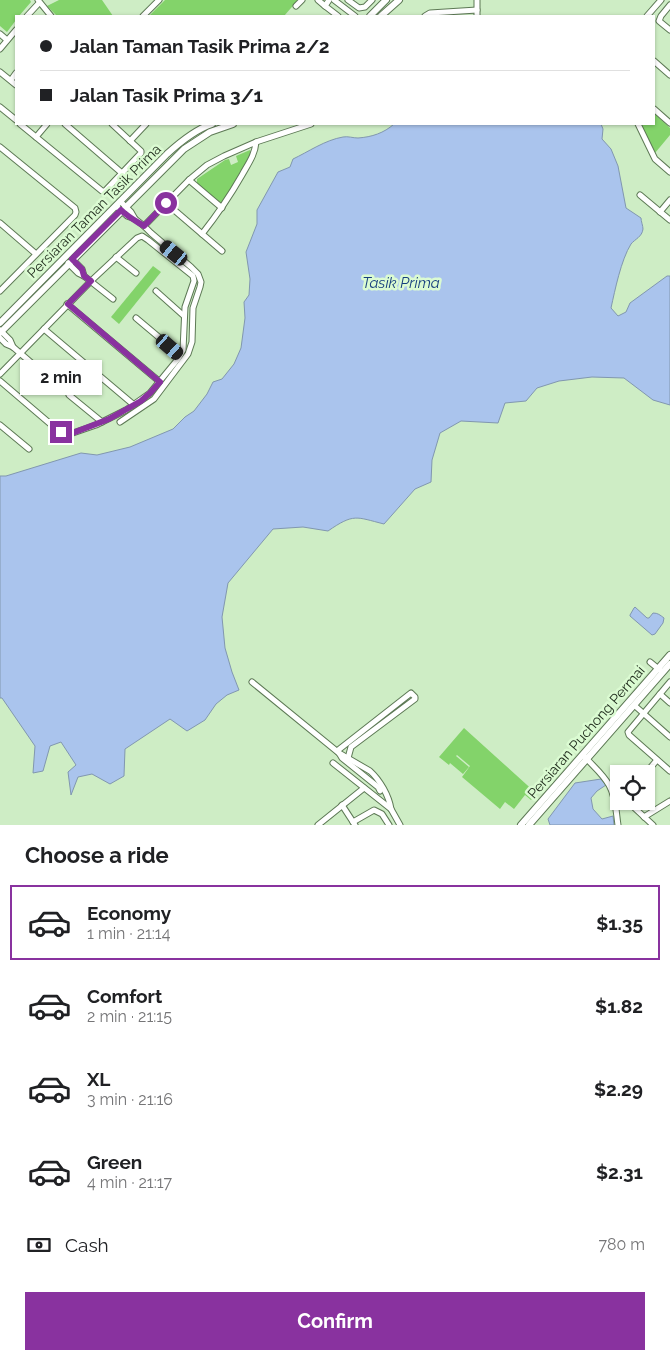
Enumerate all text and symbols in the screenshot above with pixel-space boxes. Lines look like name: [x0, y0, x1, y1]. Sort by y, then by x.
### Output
text: Jalan Taman Tasik Prima 2/2: [70, 35, 329, 57]
text: Jalan Tasik Prima 3/1: [70, 84, 263, 106]
street label: Persiaran Taman Tasik Prima: [24, 141, 164, 281]
route start: [155, 192, 177, 214]
car: [157, 238, 190, 268]
water label: Tasik Prima: [362, 274, 440, 292]
car: [153, 331, 186, 363]
callout: 2 min: [20, 360, 102, 394]
text: 2 min: [40, 368, 82, 387]
route end: [50, 421, 72, 443]
street label: Persiaran Puchong Permai: [524, 663, 648, 801]
map controls: [610, 765, 655, 810]
button: locate: [610, 765, 655, 810]
text: Choose a ride: [25, 842, 169, 868]
icon: car: [27, 900, 72, 945]
text: Economy: [87, 902, 171, 924]
text: $1.35: [596, 912, 643, 934]
text: 1 min · 21:14: [87, 924, 170, 943]
icon: car: [27, 983, 72, 1028]
text: Comfort: [87, 985, 162, 1007]
text: $1.82: [595, 995, 643, 1017]
text: 2 min · 21:15: [87, 1007, 172, 1026]
icon: car: [27, 1066, 72, 1111]
text: XL: [87, 1068, 110, 1090]
text: $2.29: [594, 1078, 643, 1100]
text: 3 min · 21:16: [87, 1090, 173, 1109]
icon: car: [27, 1149, 72, 1194]
text: Green: [87, 1151, 142, 1173]
text: $2.31: [596, 1161, 643, 1183]
text: 4 min · 21:17: [87, 1173, 172, 1192]
icon: cash: [25, 1231, 53, 1259]
text: Cash: [65, 1234, 109, 1256]
text: 780 m: [598, 1235, 645, 1254]
button: Confirm: [25, 1292, 645, 1350]

